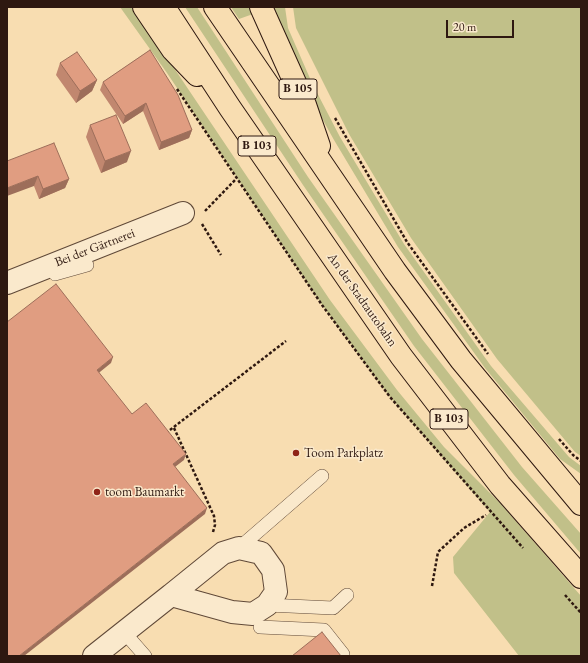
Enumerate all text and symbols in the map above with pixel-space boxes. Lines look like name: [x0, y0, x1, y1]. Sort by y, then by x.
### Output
scale bar: [448, 12, 516, 38]
text: 20 m: [453, 19, 476, 35]
road number: B 105: [279, 79, 317, 99]
road number: B 103: [238, 136, 276, 156]
street label: Bei der Gärtnerei: [53, 226, 137, 270]
street label: An der Stadtautobahn: [324, 250, 400, 350]
road number: B 103: [430, 409, 468, 429]
place label: Toom Parkplatz: [304, 445, 383, 461]
marker: Toom Parkplatz: [291, 448, 301, 458]
place label: toom Baumarkt: [105, 484, 184, 500]
marker: toom Baumarkt: [92, 487, 102, 497]

